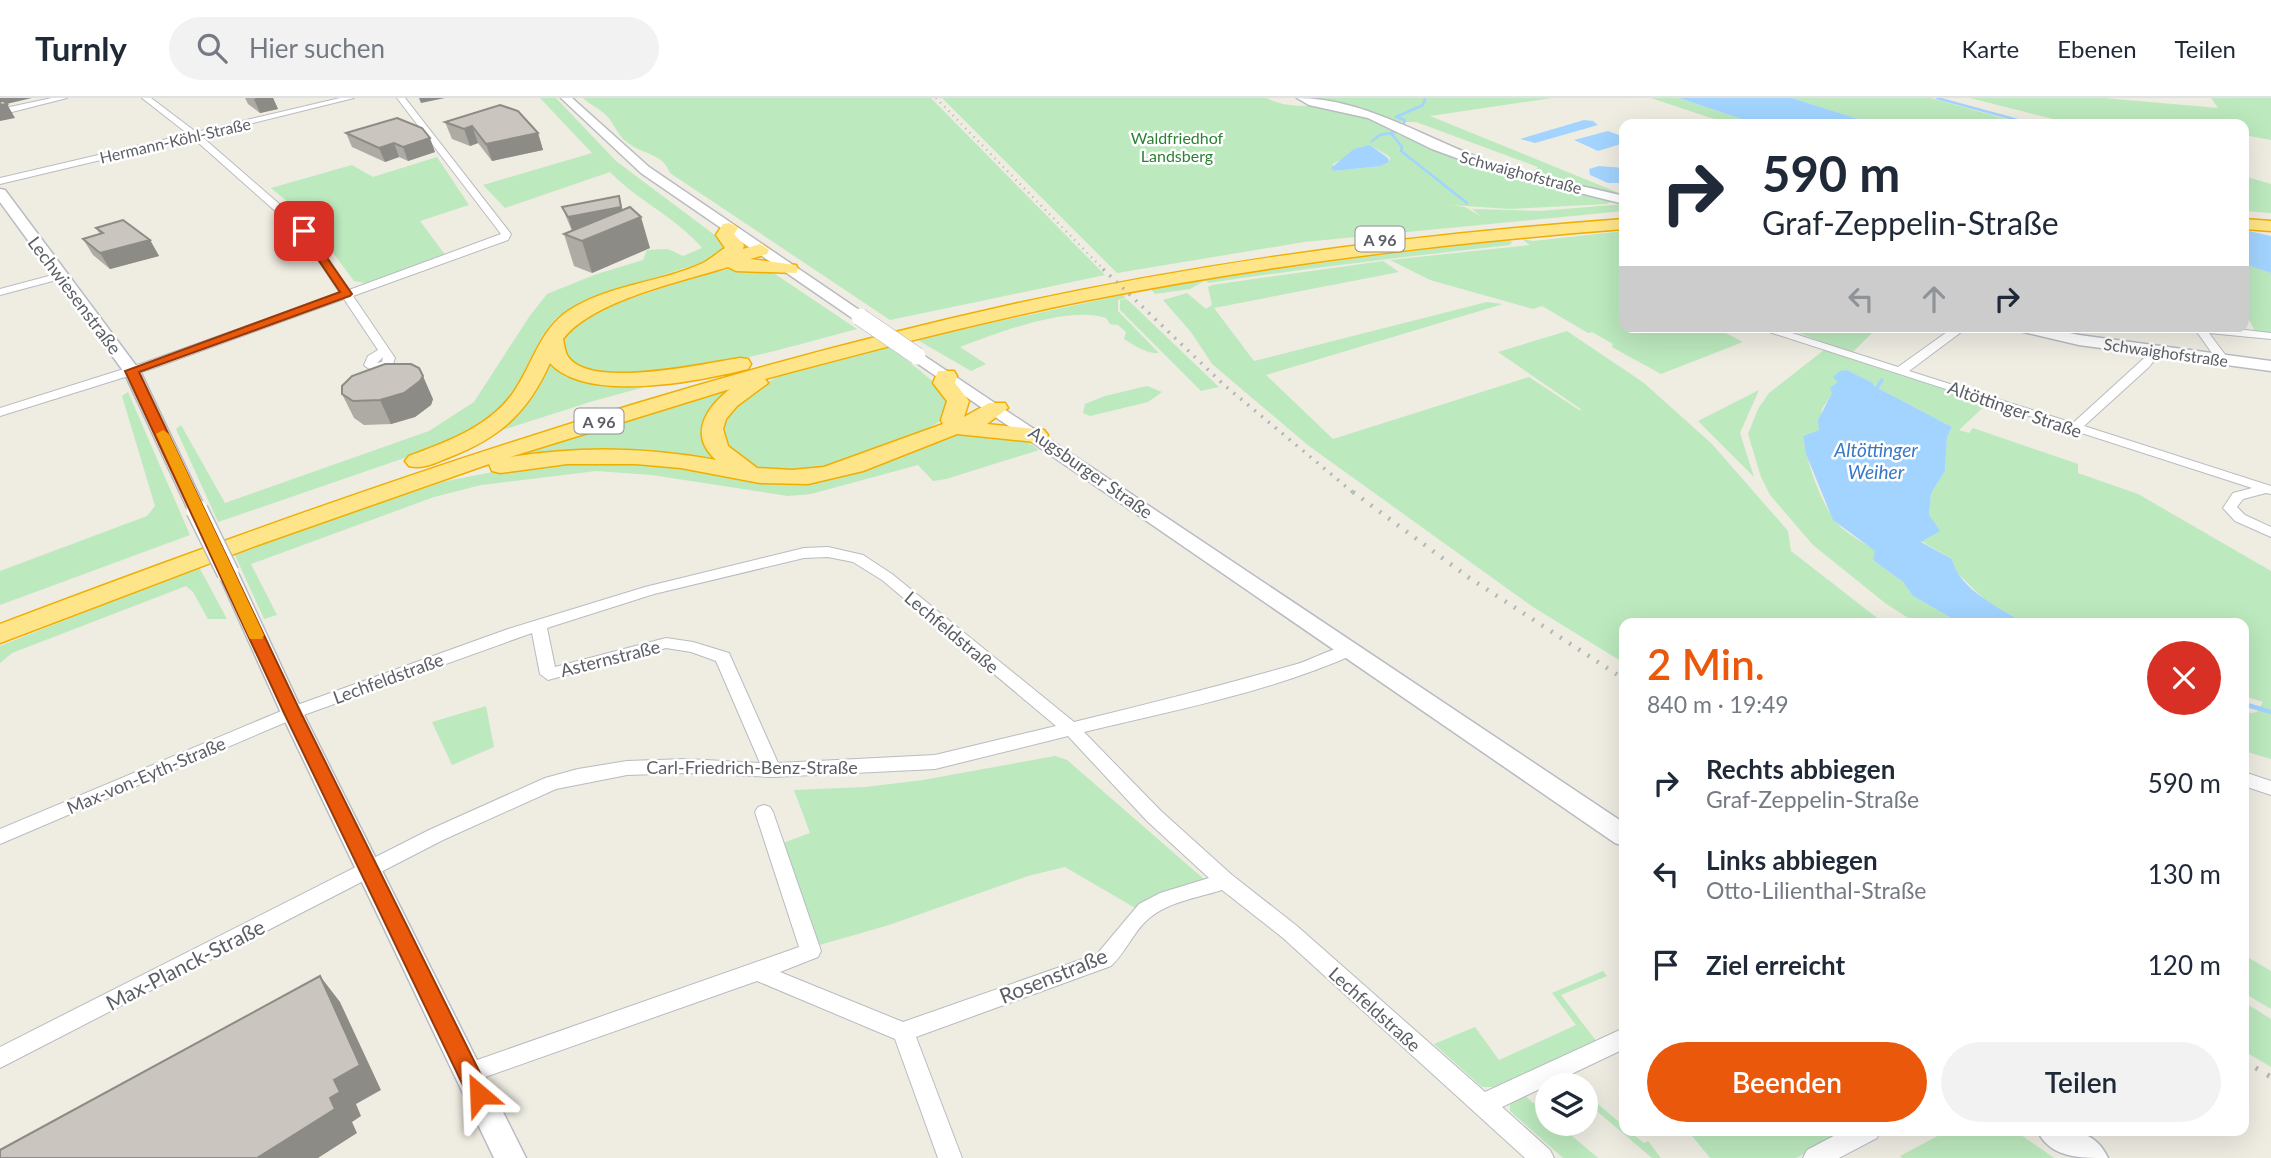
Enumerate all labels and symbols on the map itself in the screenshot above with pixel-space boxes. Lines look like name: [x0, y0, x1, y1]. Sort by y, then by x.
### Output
street label: Hermann-Köhl-Straße: [98, 113, 252, 167]
park label: Waldfriedhof Landsberg: [1131, 128, 1224, 165]
street label: Schwaighofstraße: [1458, 147, 1584, 197]
pin: [274, 201, 334, 261]
road number: A 96: [1356, 226, 1404, 252]
street label: Lechwiesenstraße: [24, 232, 126, 358]
street label: Schwaighofstraße: [2103, 334, 2229, 370]
street label: Altöttinger Straße: [1945, 376, 2085, 442]
road number: A 96: [574, 408, 624, 434]
street label: Augsburger Straße: [1025, 421, 1157, 523]
water label: Altöttinger Weiher: [1833, 438, 1918, 483]
street label: Lechfeldstraße: [901, 586, 1003, 678]
street label: Asternstraße: [558, 635, 662, 681]
street label: Lechfeldstraße: [330, 648, 446, 708]
street label: Max-von-Eyth-Straße: [63, 732, 229, 818]
street label: Carl-Friedrich-Benz-Straße: [646, 756, 858, 778]
street label: Max-Planck-Straße: [101, 913, 269, 1015]
street label: Rosenstraße: [995, 942, 1111, 1008]
street label: Lechfeldstraße: [1325, 962, 1425, 1056]
position arrow: [442, 1057, 516, 1131]

